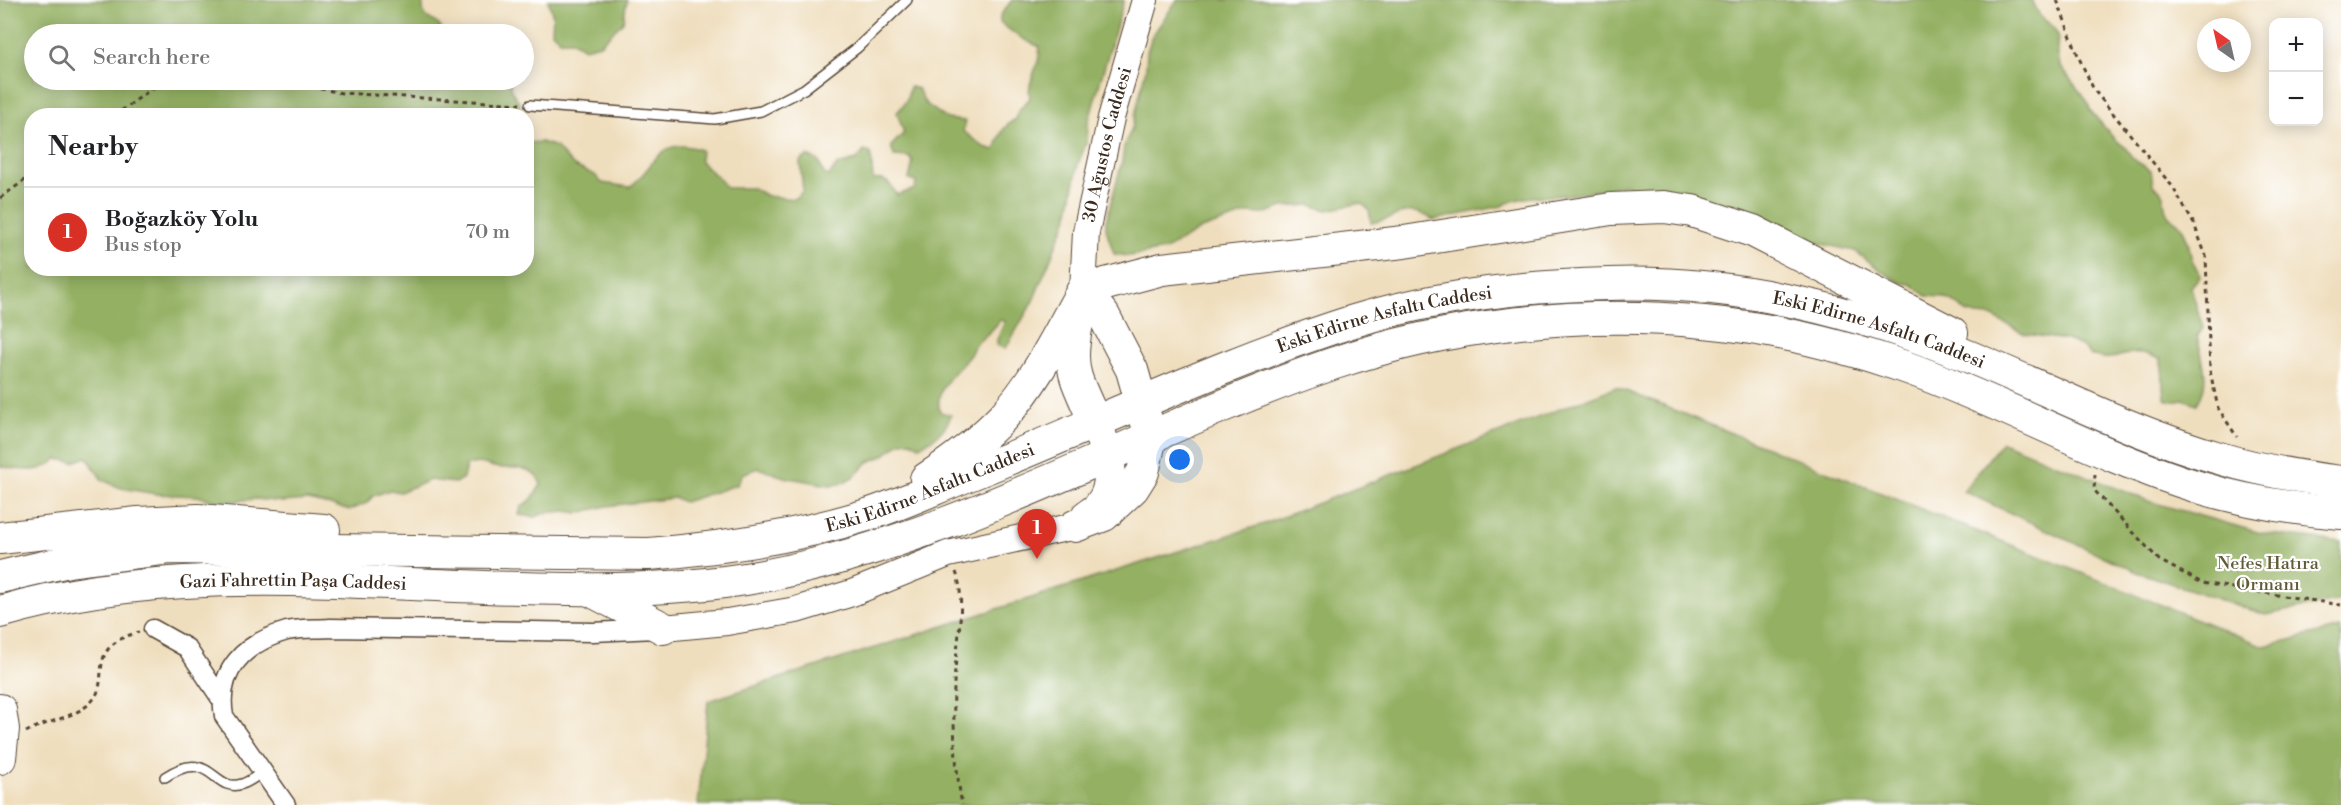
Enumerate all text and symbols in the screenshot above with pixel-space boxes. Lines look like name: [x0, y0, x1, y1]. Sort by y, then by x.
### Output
north arrow: [2197, 18, 2251, 72]
map controls: [2269, 18, 2323, 126]
button: +: [2269, 18, 2323, 72]
search box: [24, 24, 534, 90]
icon: search: [45, 41, 78, 74]
text: Search here: [93, 44, 210, 71]
street label: 30 Ağustos Caddesi: [1077, 64, 1137, 224]
button: −: [2269, 72, 2323, 126]
text: Nearby: [48, 131, 138, 163]
text: Boğazköy Yolu: [105, 206, 258, 233]
text: 1: [63, 220, 72, 245]
text: 70 m: [466, 220, 510, 245]
text: Bus stop: [105, 233, 182, 258]
street label: Eski Edirne Asfaltı Caddesi: [1274, 281, 1493, 358]
street label: Eski Edirne Asfaltı Caddesi: [1771, 286, 1989, 374]
street label: Eski Edirne Asfaltı Caddesi: [823, 438, 1038, 538]
your location: [1165, 445, 1194, 474]
pin: 1: [1018, 510, 1056, 559]
park label: Nefes Hatıra Ormanı: [2217, 552, 2320, 596]
street label: Gazi Fahrettin Paşa Caddesi: [179, 568, 407, 595]

